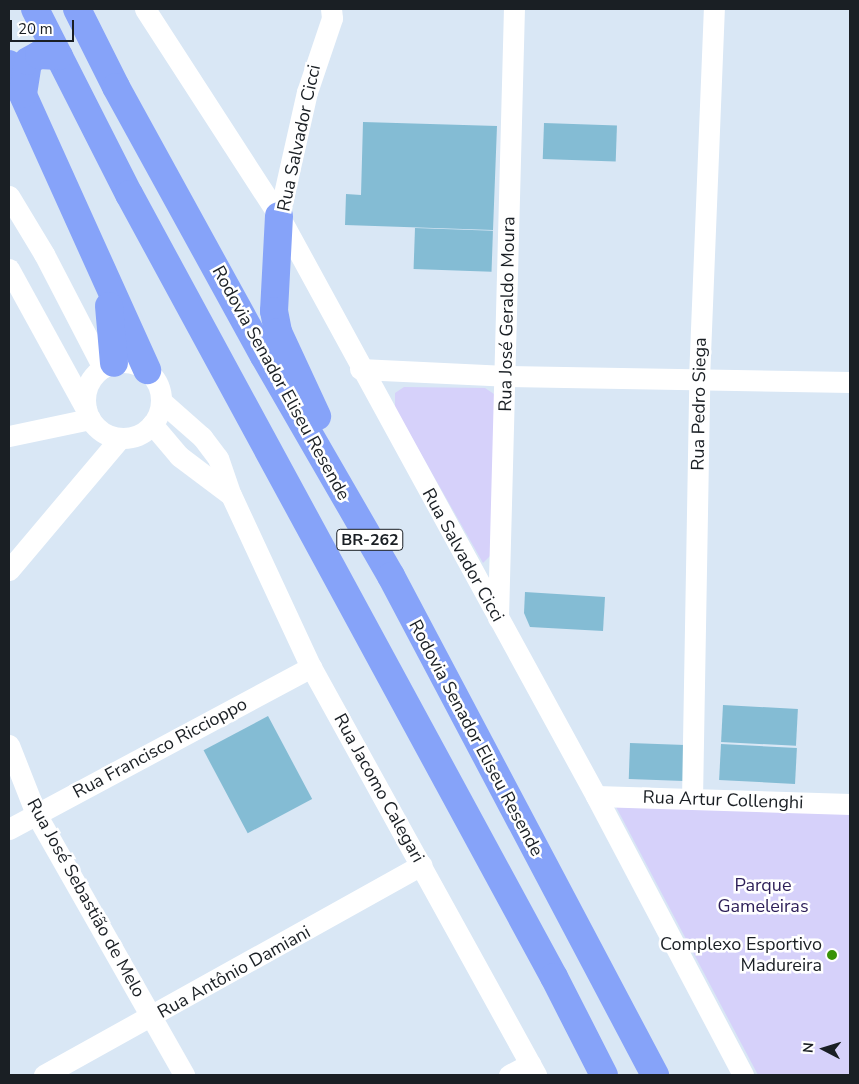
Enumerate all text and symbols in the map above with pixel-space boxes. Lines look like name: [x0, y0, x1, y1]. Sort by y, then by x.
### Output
scale bar: [12, 10, 76, 42]
text: 20 m: [18, 19, 53, 39]
street label: Rua Salvador Cicci: [273, 63, 325, 213]
street label: Rua José Geraldo Moura: [494, 216, 520, 412]
street label: Rodovia Senador Eliseu Resende: [207, 262, 355, 504]
street label: Rua Pedro Siega: [687, 337, 711, 471]
street label: Rua Salvador Cicci: [417, 485, 509, 625]
road number: BR-262: [336, 526, 404, 554]
street label: Rodovia Senador Eliseu Resende: [404, 616, 548, 860]
street label: Rua Francisco Riccioppo: [69, 693, 251, 803]
street label: Rua Jacomo Calegari: [329, 710, 429, 866]
street label: Rua Artur Collenghi: [642, 786, 804, 814]
street label: Rua José Sebastião de Melo: [22, 795, 150, 1001]
park label: Parque Gameleiras: [717, 875, 809, 918]
street label: Rua Antônio Damiani: [154, 921, 314, 1023]
place label: Complexo Esportivo Madureira: [660, 934, 822, 976]
marker: Complexo Esportivo Madureira: [826, 949, 838, 961]
north arrow: [799, 1024, 849, 1074]
text: N: [799, 1042, 818, 1054]

